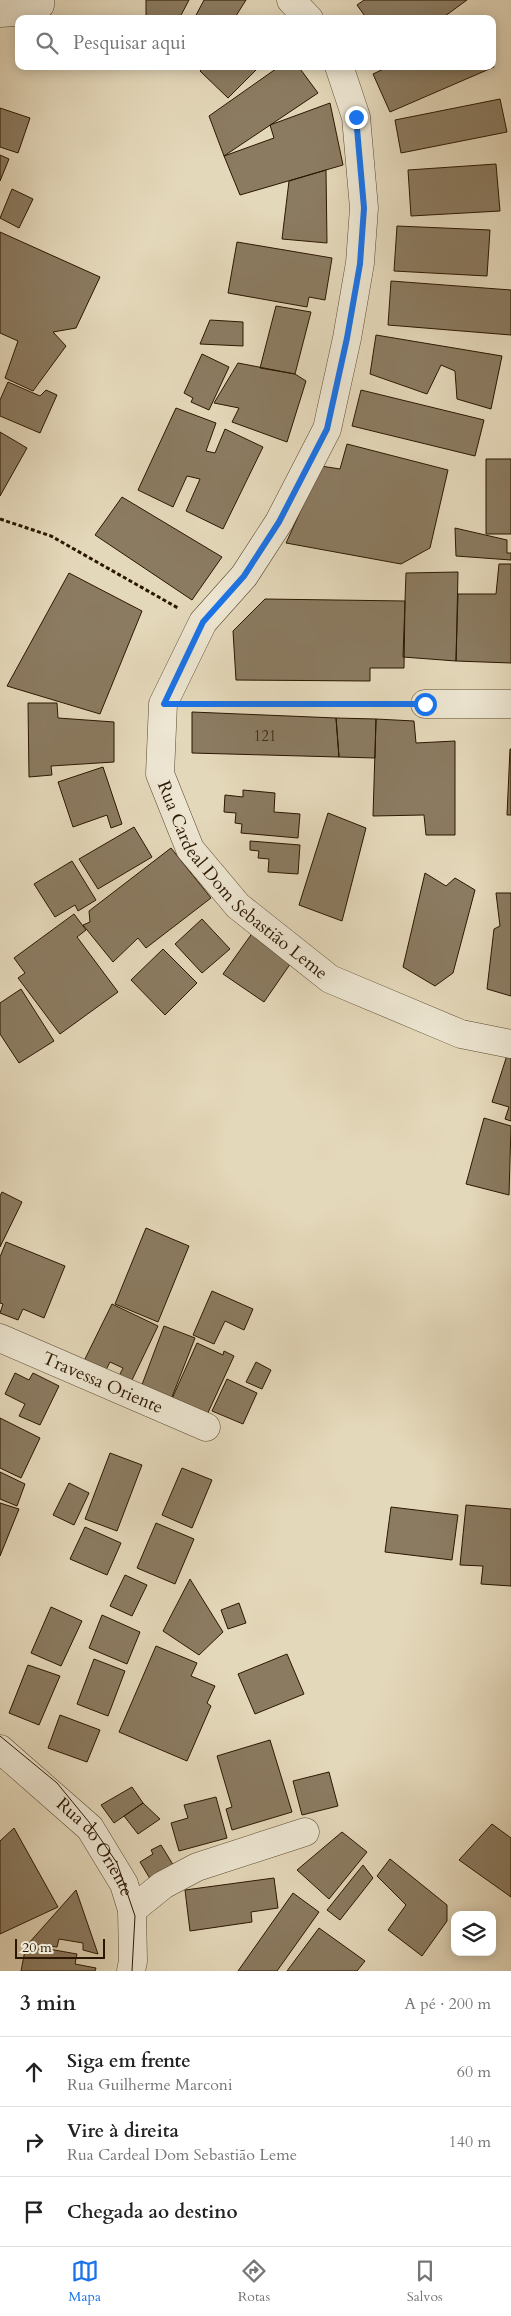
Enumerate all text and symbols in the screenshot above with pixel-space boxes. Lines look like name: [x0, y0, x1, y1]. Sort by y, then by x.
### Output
search box: [15, 15, 496, 70]
icon: search: [33, 29, 61, 57]
text: Pesquisar aqui: [73, 30, 186, 56]
route end: [345, 106, 368, 129]
route start: [414, 693, 437, 716]
house number: 121: [253, 726, 277, 746]
street label: Rua Cardeal Dom Sebastião Leme: [151, 777, 333, 986]
street label: Travessa Oriente: [38, 1346, 167, 1420]
street label: Rua do Oriente: [51, 1792, 139, 1899]
map controls: [451, 1911, 496, 1956]
button: layers: [451, 1911, 496, 1956]
scale bar: [15, 1936, 105, 1959]
text: 20 m: [22, 1938, 52, 1957]
text: 3 min: [20, 1989, 76, 2018]
text: A pé · 200 m: [404, 1993, 491, 2015]
text: Siga em frente: [67, 2048, 191, 2074]
icon: ahead: [20, 2058, 48, 2086]
text: 60 m: [457, 2061, 491, 2083]
text: Rua Guilherme Marconi: [67, 2074, 232, 2096]
text: Vire à direita: [67, 2118, 179, 2144]
icon: right: [20, 2128, 48, 2156]
text: 140 m: [449, 2131, 491, 2153]
text: Rua Cardeal Dom Sebastião Leme: [67, 2144, 297, 2166]
icon: arrive: [20, 2198, 48, 2226]
text: Chegada ao destino: [67, 2199, 238, 2225]
tab: Mapa: [68, 2257, 101, 2306]
tab: Rotas: [238, 2257, 270, 2306]
tab: Salvos: [407, 2257, 443, 2306]

